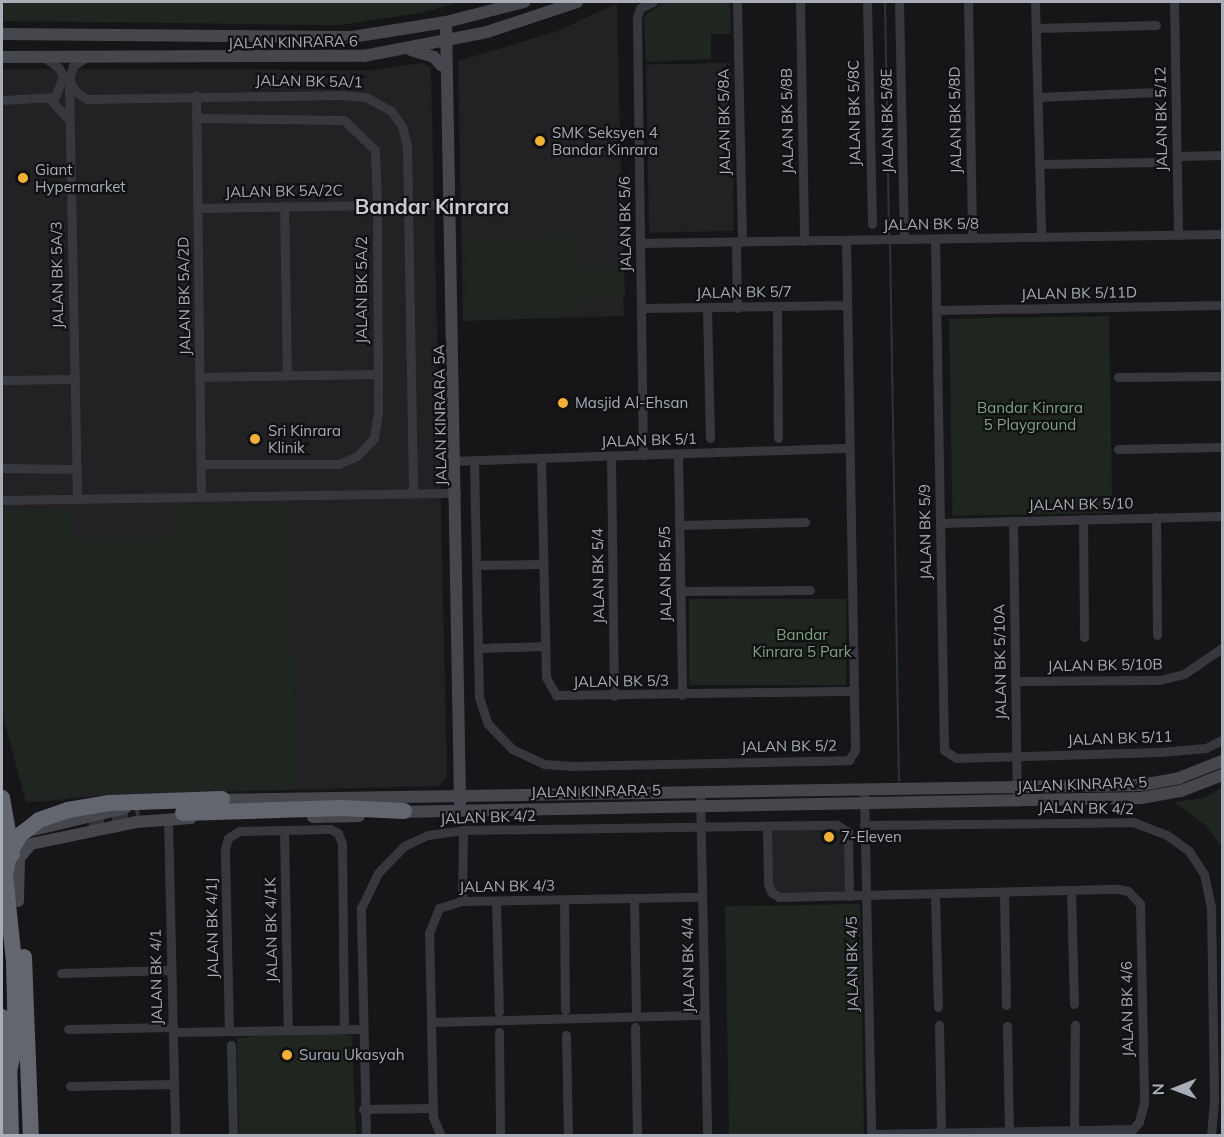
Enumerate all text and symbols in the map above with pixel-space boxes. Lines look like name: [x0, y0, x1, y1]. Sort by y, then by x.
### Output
street label: JALAN KINRARA 6: [228, 32, 358, 52]
street label: JALAN BK 5/8C: [844, 60, 864, 166]
street label: JALAN BK 5/8D: [945, 66, 965, 174]
street label: JALAN BK 5/12: [1151, 66, 1171, 172]
street label: JALAN BK 5/8A: [714, 68, 734, 176]
street label: JALAN BK 5/8B: [777, 68, 797, 174]
street label: JALAN BK 5/8E: [877, 68, 897, 174]
street label: JALAN BK 5A/1: [255, 71, 363, 91]
place label: SMK Seksyen 4 Bandar Kinrara: [552, 123, 658, 158]
marker: SMK Seksyen 4 Bandar Kinrara: [533, 134, 547, 148]
place label: Giant Hypermarket: [35, 160, 126, 195]
marker: Giant Hypermarket: [16, 171, 30, 185]
street label: JALAN BK 5/6: [615, 176, 635, 272]
street label: JALAN BK 5A/2C: [225, 181, 343, 201]
district label: Bandar Kinrara: [355, 193, 509, 219]
street label: JALAN BK 5/8: [883, 214, 979, 234]
street label: JALAN BK 5A/3: [47, 221, 67, 329]
street label: JALAN BK 5A/2: [353, 236, 371, 344]
street label: JALAN BK 5A/2D: [174, 237, 194, 355]
street label: JALAN BK 5/7: [696, 282, 792, 302]
street label: JALAN BK 5/11D: [1021, 283, 1137, 303]
street label: JALAN KINRARA 5A: [430, 344, 450, 486]
place label: Masjid Al-Ehsan: [575, 394, 688, 412]
marker: Masjid Al-Ehsan: [556, 396, 570, 410]
park label: Bandar Kinrara 5 Playground: [977, 398, 1083, 433]
place label: Sri Kinrara Klinik: [268, 421, 341, 456]
street label: JALAN BK 5/1: [601, 429, 697, 451]
marker: Sri Kinrara Klinik: [246, 430, 264, 448]
street label: JALAN BK 5/9: [915, 484, 935, 580]
street label: JALAN BK 5/10: [1028, 494, 1134, 514]
street label: JALAN BK 5/5: [655, 526, 675, 622]
street label: JALAN BK 5/4: [588, 528, 608, 624]
street label: JALAN BK 5/10A: [990, 604, 1010, 720]
park label: Bandar Kinrara 5 Park: [752, 625, 852, 660]
street label: JALAN BK 5/10B: [1047, 655, 1163, 675]
street label: JALAN BK 5/3: [573, 671, 669, 691]
street label: JALAN BK 5/11: [1067, 727, 1173, 749]
street label: JALAN BK 5/2: [741, 736, 837, 756]
street label: JALAN KINRARA 5: [1017, 773, 1147, 795]
street label: JALAN KINRARA 5: [531, 781, 661, 801]
street label: JALAN BK 4/2: [1038, 798, 1134, 818]
street label: JALAN BK 4/2: [440, 806, 536, 828]
place label: 7-Eleven: [841, 828, 902, 846]
marker: 7-Eleven: [822, 830, 836, 844]
street label: JALAN BK 4/3: [459, 876, 555, 896]
street label: JALAN BK 4/1J: [202, 877, 222, 979]
street label: JALAN BK 4/1K: [261, 877, 281, 983]
street label: JALAN BK 4/5: [842, 916, 862, 1012]
street label: JALAN BK 4/4: [678, 917, 698, 1013]
street label: JALAN BK 4/1: [146, 929, 166, 1025]
street label: JALAN BK 4/6: [1117, 961, 1137, 1057]
place label: Surau Ukasyah: [299, 1046, 404, 1064]
marker: Surau Ukasyah: [280, 1048, 294, 1062]
north arrow: [1146, 1059, 1206, 1119]
text: N: [1148, 1083, 1168, 1096]

